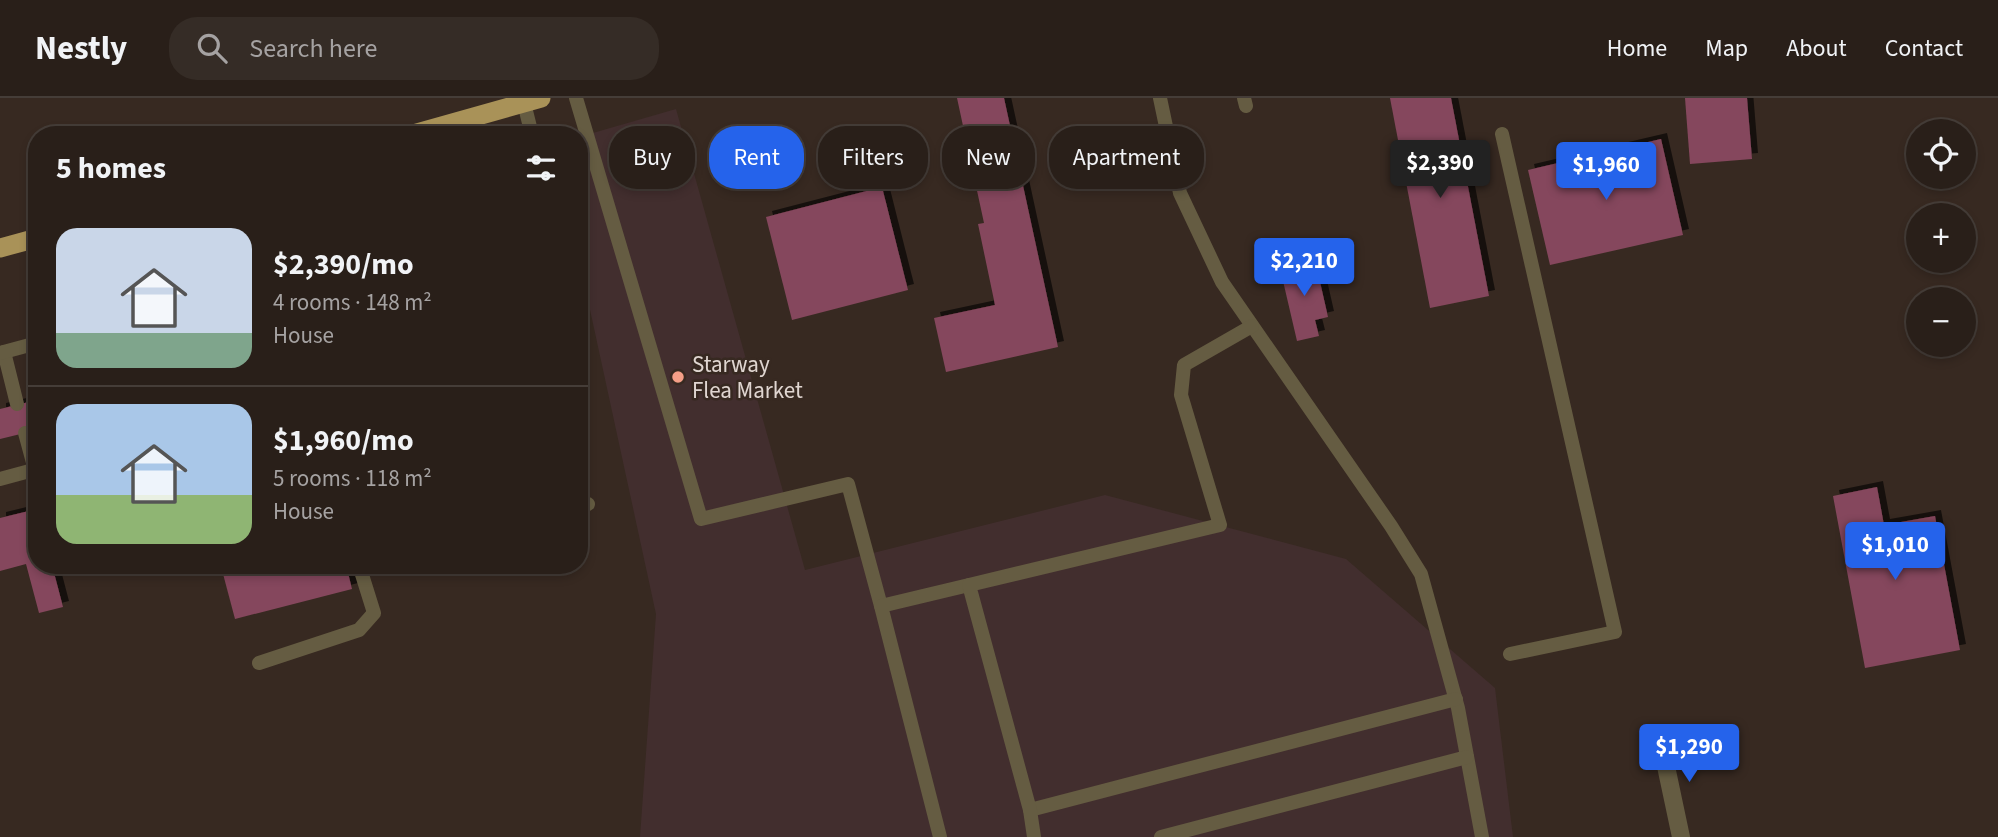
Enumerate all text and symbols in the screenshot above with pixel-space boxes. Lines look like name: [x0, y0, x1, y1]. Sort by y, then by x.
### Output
search box: [169, 17, 659, 80]
text: Nestly: [35, 25, 127, 72]
icon: search: [193, 29, 231, 67]
text: Search here: [249, 30, 377, 67]
text: Home: [1607, 31, 1667, 66]
text: Map: [1705, 31, 1748, 66]
text: About: [1786, 31, 1847, 66]
text: Contact: [1885, 31, 1963, 66]
map controls: [1906, 119, 1976, 357]
button: locate: [1906, 119, 1976, 189]
chip: Buy: [609, 126, 695, 189]
chip: Rent: [709, 126, 804, 189]
chip: Filters: [818, 126, 928, 189]
chip: New: [942, 126, 1035, 189]
chip: Apartment: [1049, 126, 1204, 189]
pin: $2,390: [1383, 140, 1497, 200]
pin: $1,960: [1549, 142, 1663, 202]
text: $2,390: [1406, 146, 1474, 179]
text: 5 homes: [56, 147, 166, 190]
text: $1,960: [1572, 148, 1640, 181]
icon: filters: [522, 149, 560, 187]
button: +: [1906, 203, 1976, 273]
pin: $2,210: [1247, 238, 1361, 298]
text: $2,390/mo: [273, 243, 414, 286]
text: $2,210: [1270, 244, 1338, 277]
icon: home: [112, 256, 196, 340]
text: 4 rooms · 148 m²: [273, 286, 432, 319]
button: −: [1906, 287, 1976, 357]
text: House: [273, 319, 334, 352]
place label: Starway Flea Market: [692, 348, 803, 407]
marker: Starway Flea Market: [670, 369, 686, 385]
text: $1,960/mo: [273, 419, 414, 462]
icon: home: [112, 432, 196, 516]
text: 5 rooms · 118 m²: [273, 462, 432, 495]
text: House: [273, 495, 334, 528]
pin: $1,010: [1838, 522, 1952, 582]
text: $1,010: [1861, 528, 1929, 561]
pin: $1,290: [1632, 724, 1746, 784]
text: $1,290: [1655, 730, 1723, 763]

